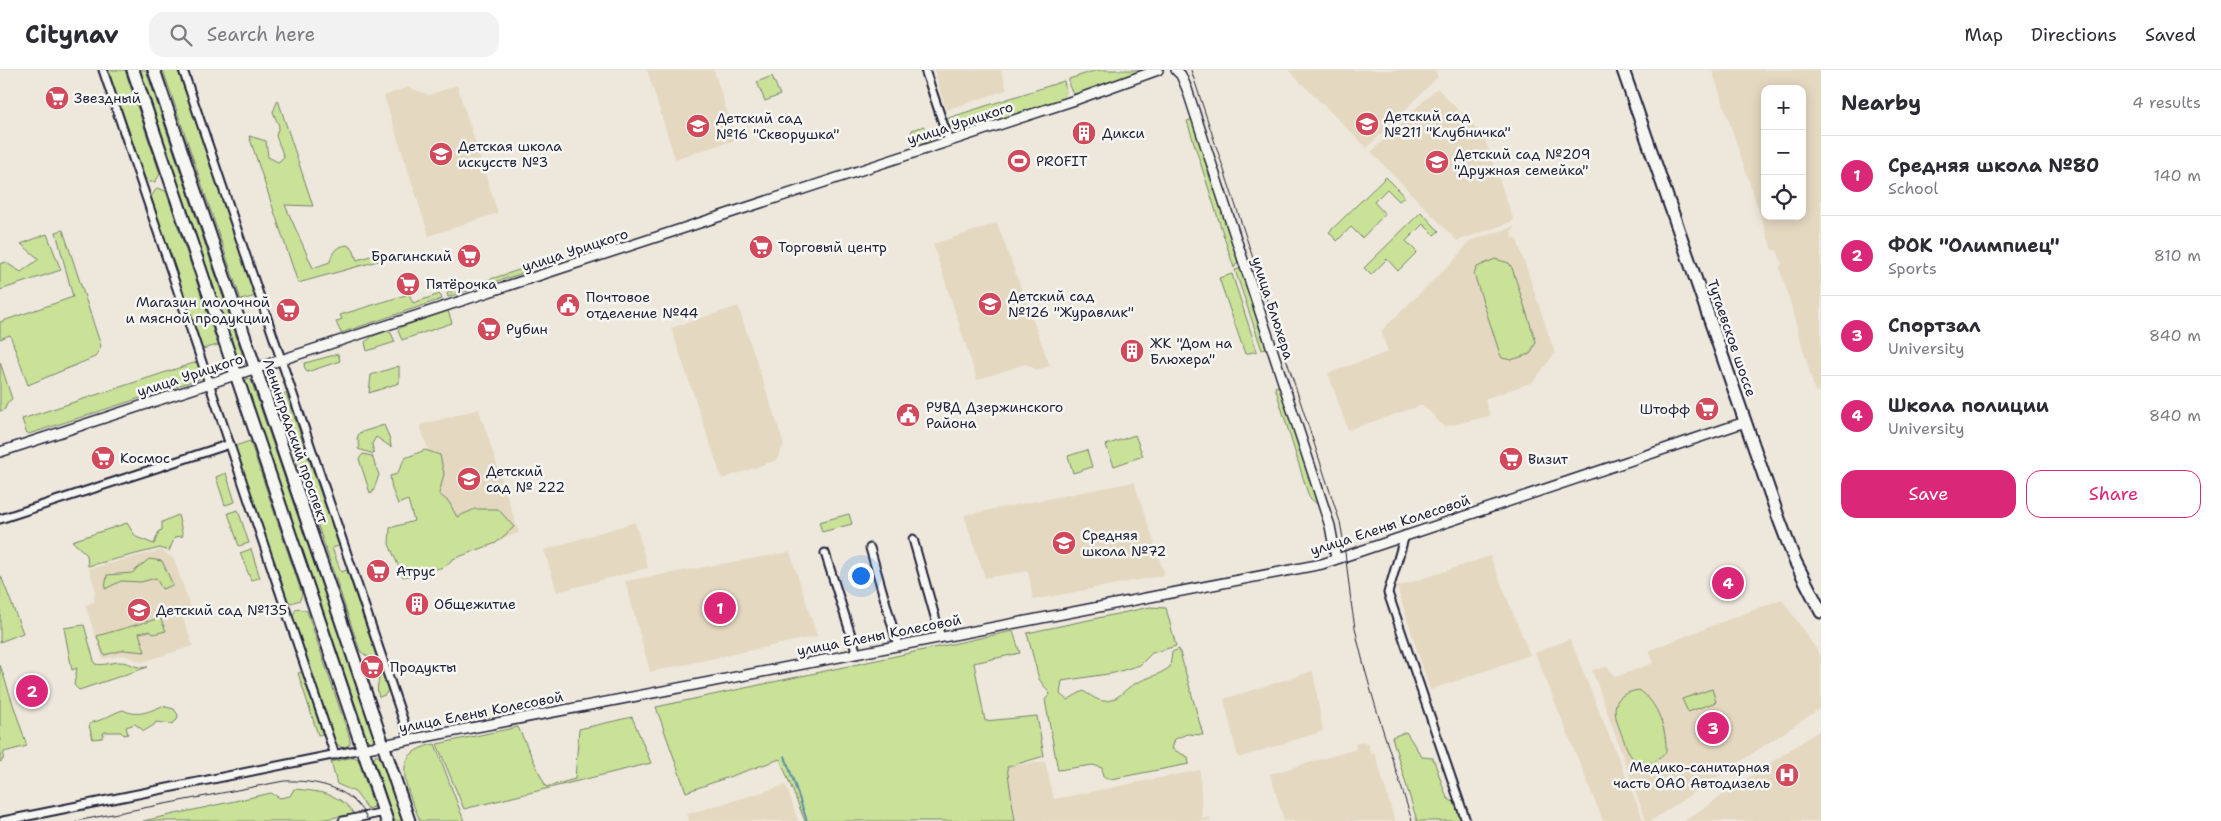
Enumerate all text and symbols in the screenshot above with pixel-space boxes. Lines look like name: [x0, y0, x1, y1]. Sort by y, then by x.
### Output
search box: [149, 12, 499, 57]
text: Citynav: [25, 19, 119, 51]
icon: search: [167, 21, 195, 49]
text: Search here: [207, 22, 315, 47]
text: Map: [1965, 23, 2003, 47]
text: Directions: [2031, 23, 2117, 47]
text: Saved: [2145, 23, 2196, 47]
supermarket icon: Звездный: [44, 85, 70, 111]
map controls: [1761, 85, 1806, 220]
button: +: [1761, 85, 1806, 130]
place label: Звездный: [74, 89, 141, 107]
text: Nearby: [1841, 89, 1921, 117]
text: 4 results: [2132, 92, 2201, 113]
street label: улица Урицкого: [905, 97, 1015, 149]
place label: Детский сад №211 "Клубничка": [1384, 107, 1511, 141]
place label: Детский сад №16 "Скворушка": [716, 109, 839, 143]
school or university icon: Детский сад №211 "Клубничка": [1354, 111, 1380, 137]
school or university icon: Детский сад №16 "Скворушка": [685, 113, 711, 139]
building icon: Дикси: [1071, 120, 1097, 146]
place label: Дикси: [1102, 124, 1145, 142]
button: −: [1761, 130, 1806, 175]
place label: Детская школа искусств №3: [458, 137, 562, 171]
school or university icon: Детская школа искусств №3: [428, 141, 454, 167]
place label: Детский сад №209 "Дружная семейка": [1454, 145, 1591, 179]
sports icon: PROFIT: [1006, 148, 1032, 174]
school or university icon: Детский сад №209 "Дружная семейка": [1424, 149, 1450, 175]
place label: PROFIT: [1036, 152, 1088, 170]
text: Средняя школа №80: [1888, 153, 2099, 178]
text: 1: [1853, 165, 1861, 186]
text: 140 m: [2154, 165, 2201, 186]
button: locate: [1761, 175, 1806, 220]
text: School: [1888, 178, 1938, 199]
street label: улица Урицкого: [520, 224, 630, 276]
text: ФОК "Олимпиец": [1888, 233, 2060, 258]
supermarket icon: Торговый центр: [748, 234, 774, 260]
place label: Торговый центр: [778, 238, 887, 256]
supermarket icon: Брагинский: [456, 243, 482, 269]
text: 2: [1851, 245, 1863, 266]
text: 810 m: [2154, 245, 2201, 266]
place label: Брагинский: [371, 247, 452, 265]
street label: улица Блюхера: [1248, 254, 1298, 362]
text: Sports: [1888, 258, 1937, 279]
supermarket icon: Пятёрочка: [395, 271, 421, 297]
place label: Пятёрочка: [426, 275, 497, 293]
street label: Тутаевское шоссе: [1703, 277, 1761, 399]
place label: Детский сад №126 "Журавлик": [1008, 287, 1134, 321]
place label: Почтовое отделение №44: [586, 288, 699, 322]
school or university icon: Детский сад №126 "Журавлик": [977, 291, 1003, 317]
public building icon: Почтовое отделение №44: [555, 292, 581, 318]
place label: Магазин молочной и мясной продукции: [125, 293, 270, 327]
supermarket icon: Магазин молочной и мясной продукции: [275, 297, 301, 323]
text: Спортзал: [1888, 313, 1980, 338]
supermarket icon: Рубин: [476, 316, 502, 342]
place label: Рубин: [506, 320, 548, 338]
text: 3: [1851, 325, 1863, 346]
text: 840 m: [2149, 325, 2201, 346]
place label: ЖК "Дом на Блюхера": [1150, 334, 1232, 368]
building icon: ЖК "Дом на Блюхера": [1119, 338, 1145, 364]
text: University: [1888, 338, 1964, 359]
street label: улица Урицкого: [135, 349, 245, 401]
street label: Ленинградский проспект: [259, 356, 333, 527]
text: Школа полиции: [1888, 393, 2049, 418]
supermarket icon: Штофф: [1694, 396, 1720, 422]
place label: РУВД Дзержинского Района: [926, 398, 1063, 432]
place label: Штофф: [1640, 400, 1690, 418]
public building icon: РУВД Дзержинского Района: [895, 402, 921, 428]
text: 4: [1851, 405, 1863, 426]
text: 840 m: [2149, 405, 2201, 426]
text: University: [1888, 418, 1964, 439]
supermarket icon: Космос: [90, 445, 116, 471]
supermarket icon: Визит: [1498, 446, 1524, 472]
place label: Космос: [120, 449, 170, 467]
place label: Визит: [1528, 450, 1569, 468]
place label: Детский сад № 222: [486, 462, 565, 496]
school or university icon: Детский сад № 222: [456, 466, 482, 492]
button: Save: [1841, 470, 2016, 518]
button: Share: [2026, 470, 2201, 518]
street label: улица Елены Колесовой: [1308, 491, 1472, 559]
place label: Средняя школа №72: [1082, 526, 1166, 560]
school or university icon: Средняя школа №72: [1051, 530, 1077, 556]
supermarket icon: Атрус: [365, 558, 391, 584]
place label: Атрус: [396, 562, 436, 580]
your location: [848, 563, 874, 589]
pin: 4: [1712, 564, 1744, 602]
pin: 1: [704, 589, 736, 627]
building icon: Общежитие: [404, 591, 430, 617]
place label: Общежитие: [434, 595, 516, 613]
school or university icon: Детский сад №135: [126, 597, 152, 623]
place label: Детский сад №135: [156, 601, 287, 619]
street label: улица Елены Колесовой: [795, 610, 963, 660]
supermarket icon: Продукты: [359, 654, 385, 680]
place label: Продукты: [390, 658, 457, 676]
pin: 2: [16, 672, 48, 710]
street label: улица Елены Колесовой: [397, 687, 565, 737]
pin: 3: [1697, 709, 1729, 747]
place label: Медико-санитарная часть ОАО Автодизель: [1613, 758, 1770, 792]
hospital icon: Медико-санитарная часть ОАО Автодизель: [1774, 762, 1800, 788]

